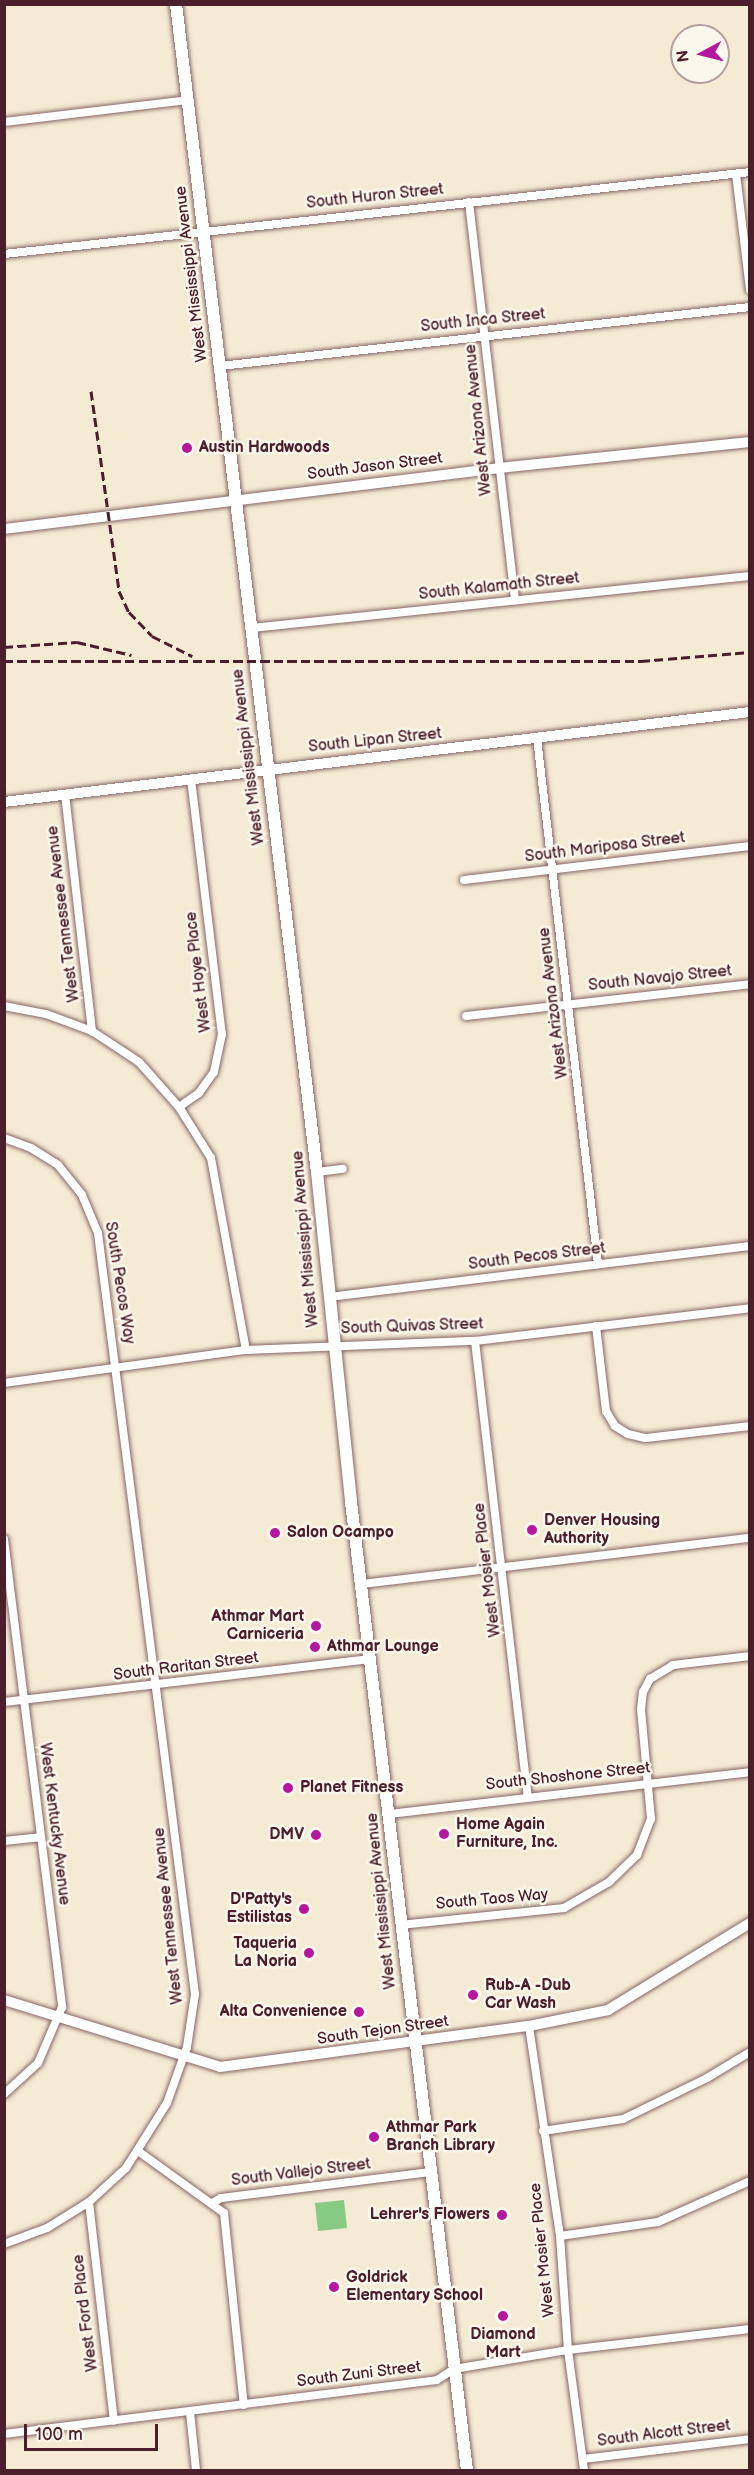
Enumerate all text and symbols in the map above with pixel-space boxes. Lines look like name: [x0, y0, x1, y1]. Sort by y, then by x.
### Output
north arrow: [670, 24, 730, 84]
text: N: [673, 49, 694, 63]
street label: South Huron Street: [305, 180, 445, 214]
street label: West Mississippi Avenue: [172, 185, 212, 363]
street label: South Inca Street: [420, 305, 546, 337]
street label: West Arizona Avenue: [461, 343, 497, 497]
place label: Austin Hardwoods: [199, 438, 330, 458]
marker: Austin Hardwoods: [180, 441, 194, 455]
street label: South Jason Street: [306, 449, 444, 485]
street label: South Kalamath Street: [418, 569, 580, 605]
street label: West Mississippi Avenue: [229, 668, 269, 846]
street label: South Lipan Street: [307, 724, 443, 758]
street label: West Tennessee Avenue: [44, 824, 84, 1004]
street label: South Mariposa Street: [524, 829, 686, 867]
street label: West Hoye Place: [182, 911, 216, 1033]
street label: West Arizona Avenue: [535, 926, 573, 1080]
street label: South Navajo Street: [587, 962, 733, 996]
street label: West Mississippi Avenue: [289, 1150, 323, 1328]
street label: South Pecos Way: [100, 1220, 138, 1346]
street label: South Pecos Street: [467, 1239, 607, 1275]
street label: South Quivas Street: [340, 1315, 484, 1339]
street label: West Mosier Place: [470, 1502, 506, 1638]
place label: Denver Housing Authority: [544, 1511, 660, 1549]
place label: Salon Ocampo: [287, 1523, 394, 1543]
marker: Denver Housing Authority: [525, 1523, 539, 1537]
marker: Salon Ocampo: [268, 1526, 282, 1540]
place label: Athmar Mart Carniceria: [212, 1607, 304, 1645]
marker: Athmar Mart Carniceria: [309, 1619, 323, 1633]
place label: Athmar Lounge: [327, 1637, 439, 1657]
marker: Athmar Lounge: [308, 1640, 322, 1654]
street label: South Raritan Street: [112, 1649, 260, 1685]
street label: West Kentucky Avenue: [34, 1741, 74, 1907]
street label: South Shoshone Street: [485, 1759, 651, 1795]
place label: Planet Fitness: [300, 1778, 403, 1798]
marker: Planet Fitness: [281, 1781, 295, 1795]
street label: West Mississippi Avenue: [363, 1812, 401, 1990]
place label: Home Again Furniture, Inc.: [456, 1815, 558, 1853]
place label: DMV: [269, 1825, 304, 1845]
street label: West Tennessee Avenue: [150, 1826, 188, 2006]
marker: Home Again Furniture, Inc.: [437, 1827, 451, 1841]
marker: DMV: [309, 1828, 323, 1842]
street label: South Taos Way: [434, 1885, 550, 1915]
place label: D'Patty's Estilistas: [226, 1890, 292, 1928]
marker: D'Patty's Estilistas: [297, 1902, 311, 1916]
place label: Taqueria La Noria: [234, 1934, 297, 1972]
marker: Taqueria La Noria: [302, 1946, 316, 1960]
place label: Rub-A -Dub Car Wash: [485, 1976, 571, 2014]
marker: Rub-A -Dub Car Wash: [466, 1988, 480, 2002]
place label: Alta Convenience: [220, 2002, 347, 2022]
marker: Alta Convenience: [352, 2005, 366, 2019]
street label: South Tejon Street: [316, 2012, 450, 2050]
place label: Athmar Park Branch Library: [386, 2118, 495, 2156]
marker: Athmar Park Branch Library: [367, 2130, 381, 2144]
street label: South Vallejo Street: [230, 2155, 372, 2191]
street label: West Mosier Place: [526, 2182, 560, 2318]
place label: Lehrer's Flowers: [370, 2205, 490, 2225]
marker: Lehrer's Flowers: [495, 2208, 509, 2222]
street label: West Ford Place: [69, 2253, 103, 2373]
place label: Goldrick Elementary School: [346, 2268, 483, 2306]
marker: Goldrick Elementary School: [327, 2280, 341, 2294]
marker: Diamond Mart: [496, 2309, 510, 2323]
place label: Diamond Mart: [470, 2325, 536, 2363]
street label: South Zuni Street: [296, 2358, 422, 2392]
scale bar: [27, 2412, 160, 2450]
street label: South Alcott Street: [596, 2416, 732, 2452]
text: 100 m: [35, 2424, 83, 2445]

